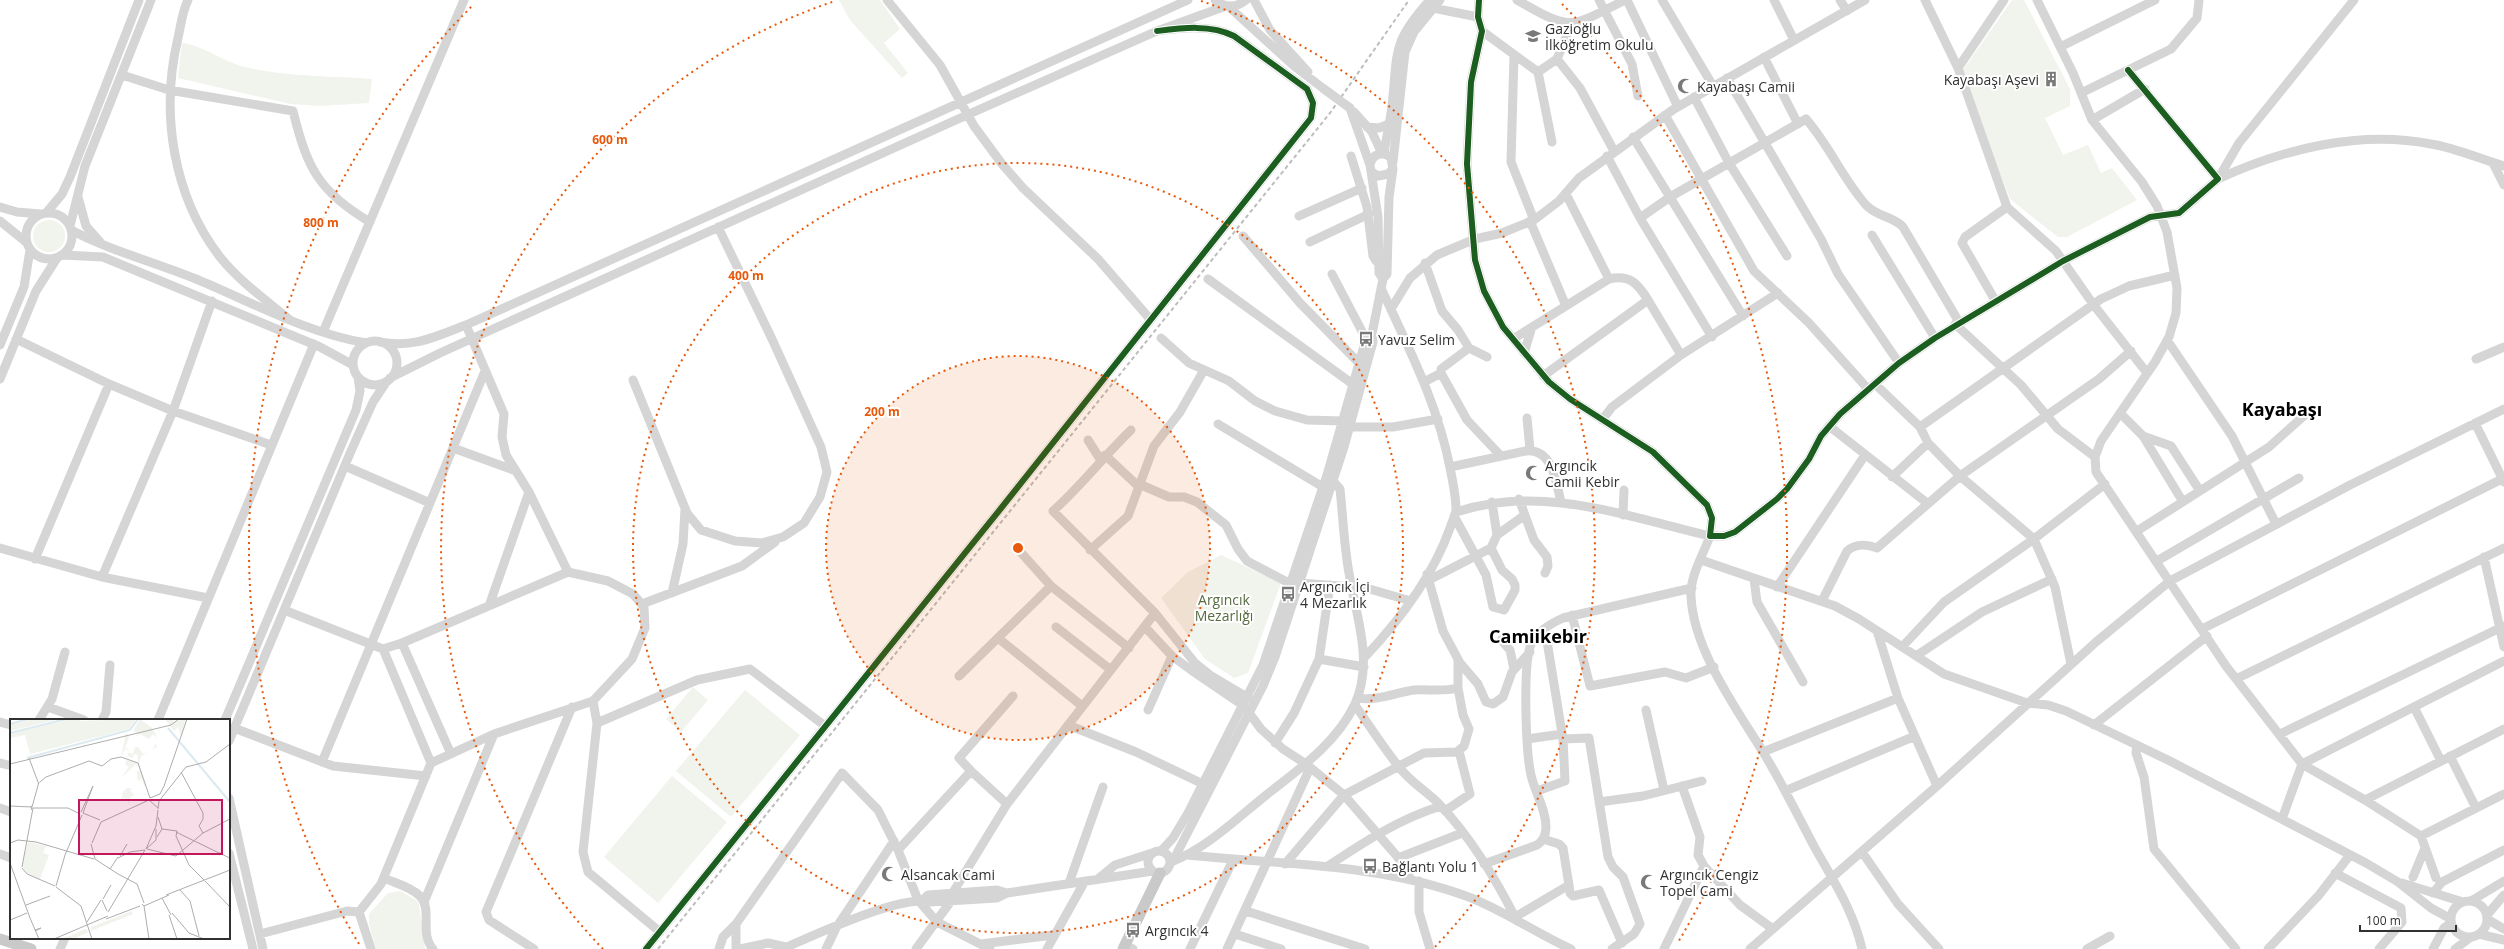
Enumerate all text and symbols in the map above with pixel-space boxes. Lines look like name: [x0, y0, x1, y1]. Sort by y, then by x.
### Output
place label: Gazioğlu İlköğretim Okulu: [1545, 19, 1653, 54]
school or university icon: Gazioğlu İlköğretim Okulu: [1524, 27, 1542, 45]
place label: Kayabaşı Aşevi: [1944, 70, 2039, 89]
building icon: Kayabaşı Aşevi: [2042, 70, 2060, 88]
mosque icon: Kayabaşı Camii: [1676, 77, 1694, 95]
place label: Kayabaşı Camii: [1697, 77, 1795, 96]
text: 600 m: [592, 131, 628, 148]
text: 800 m: [303, 214, 339, 231]
text: 400 m: [728, 267, 764, 284]
bus stop icon: Yavuz Selim: [1357, 330, 1375, 348]
place label: Yavuz Selim: [1378, 330, 1455, 349]
district label: Kayabaşı: [2242, 397, 2322, 421]
text: 200 m: [864, 403, 900, 420]
place label: Argıncık Camii Kebir: [1545, 456, 1620, 491]
mosque icon: Argıncık Camii Kebir: [1524, 464, 1542, 482]
centre of rings: [1011, 541, 1025, 555]
place label: Argıncık İçi 4 Mezarlık: [1300, 577, 1370, 612]
bus stop icon: Argıncık İçi 4 Mezarlık: [1279, 585, 1297, 603]
park label: Argıncık Mezarlığı: [1195, 590, 1253, 625]
district label: Camiikebir: [1489, 624, 1587, 648]
inset map: [10, 719, 230, 939]
bus stop icon: Bağlantı Yolu 1: [1361, 857, 1379, 875]
place label: Bağlantı Yolu 1: [1382, 857, 1479, 876]
mosque icon: Alsancak Cami: [880, 865, 898, 883]
place label: Alsancak Cami: [901, 865, 995, 884]
place label: Argıncık Cengiz Topel Cami: [1660, 865, 1759, 900]
mosque icon: Argıncık Cengiz Topel Cami: [1639, 873, 1657, 891]
scale bar: [2360, 907, 2456, 933]
text: 100 m: [2366, 912, 2401, 929]
bus stop icon: Argıncık 4: [1124, 921, 1142, 939]
place label: Argıncık 4: [1145, 921, 1209, 940]

